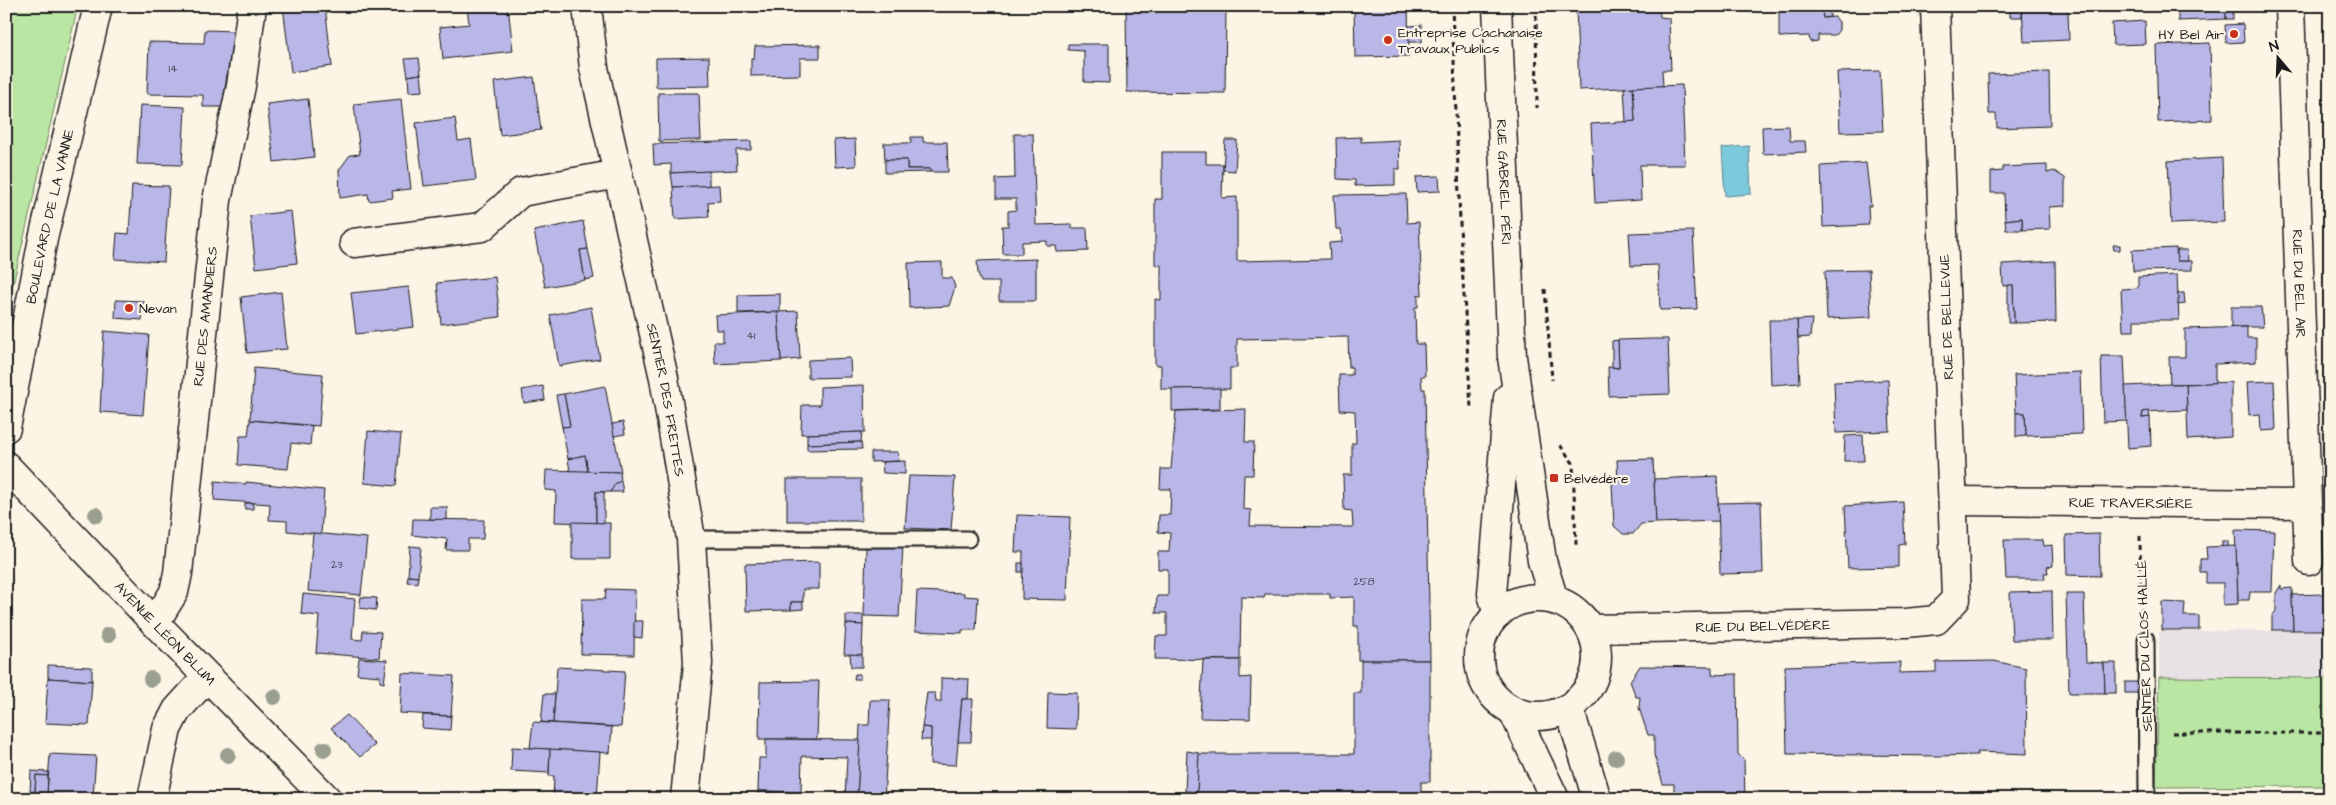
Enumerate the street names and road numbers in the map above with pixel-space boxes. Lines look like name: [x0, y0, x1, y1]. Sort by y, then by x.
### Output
street label: RUE GABRIEL PÉRI: [1491, 119, 1516, 245]
street label: BOULEVARD DE LA VANNE: [22, 127, 80, 306]
street label: RUE DU BEL AIR: [2287, 229, 2310, 339]
street label: RUE DES AMANDIERS: [189, 245, 223, 387]
street label: RUE DE BELLEVUE: [1935, 253, 1959, 380]
street label: SENTIER DES FRETTES: [641, 321, 689, 478]
street label: RUE TRAVERSIÈRE: [2069, 493, 2194, 514]
street label: SENTIER DU CLOS HALLÉ: [2132, 559, 2158, 732]
street label: AVENUE LÉON BLUM: [110, 577, 220, 691]
street label: RUE DU BELVÉDÈRE: [1695, 615, 1831, 638]

